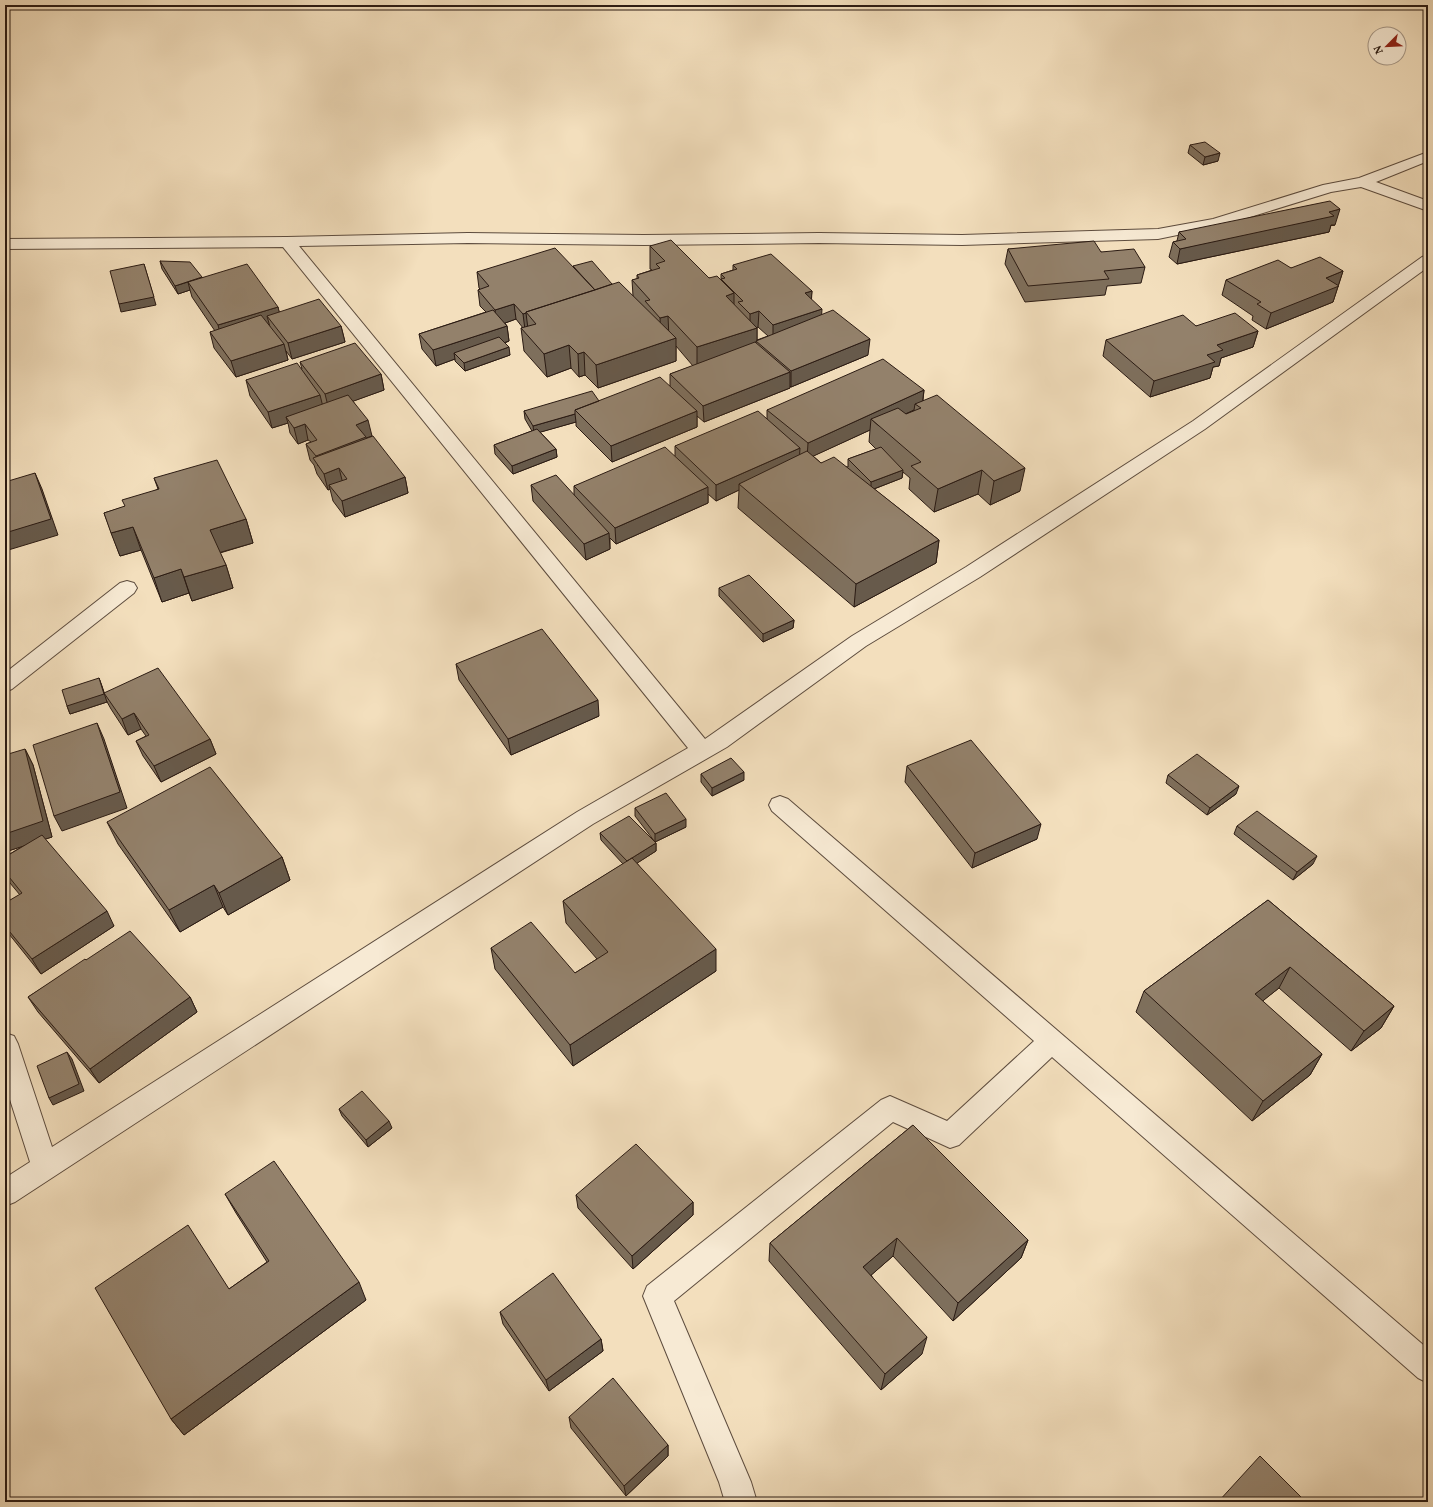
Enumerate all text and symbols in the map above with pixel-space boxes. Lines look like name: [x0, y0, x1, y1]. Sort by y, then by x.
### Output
north arrow: [1367, 26, 1407, 66]
text: N: [1371, 43, 1388, 56]

